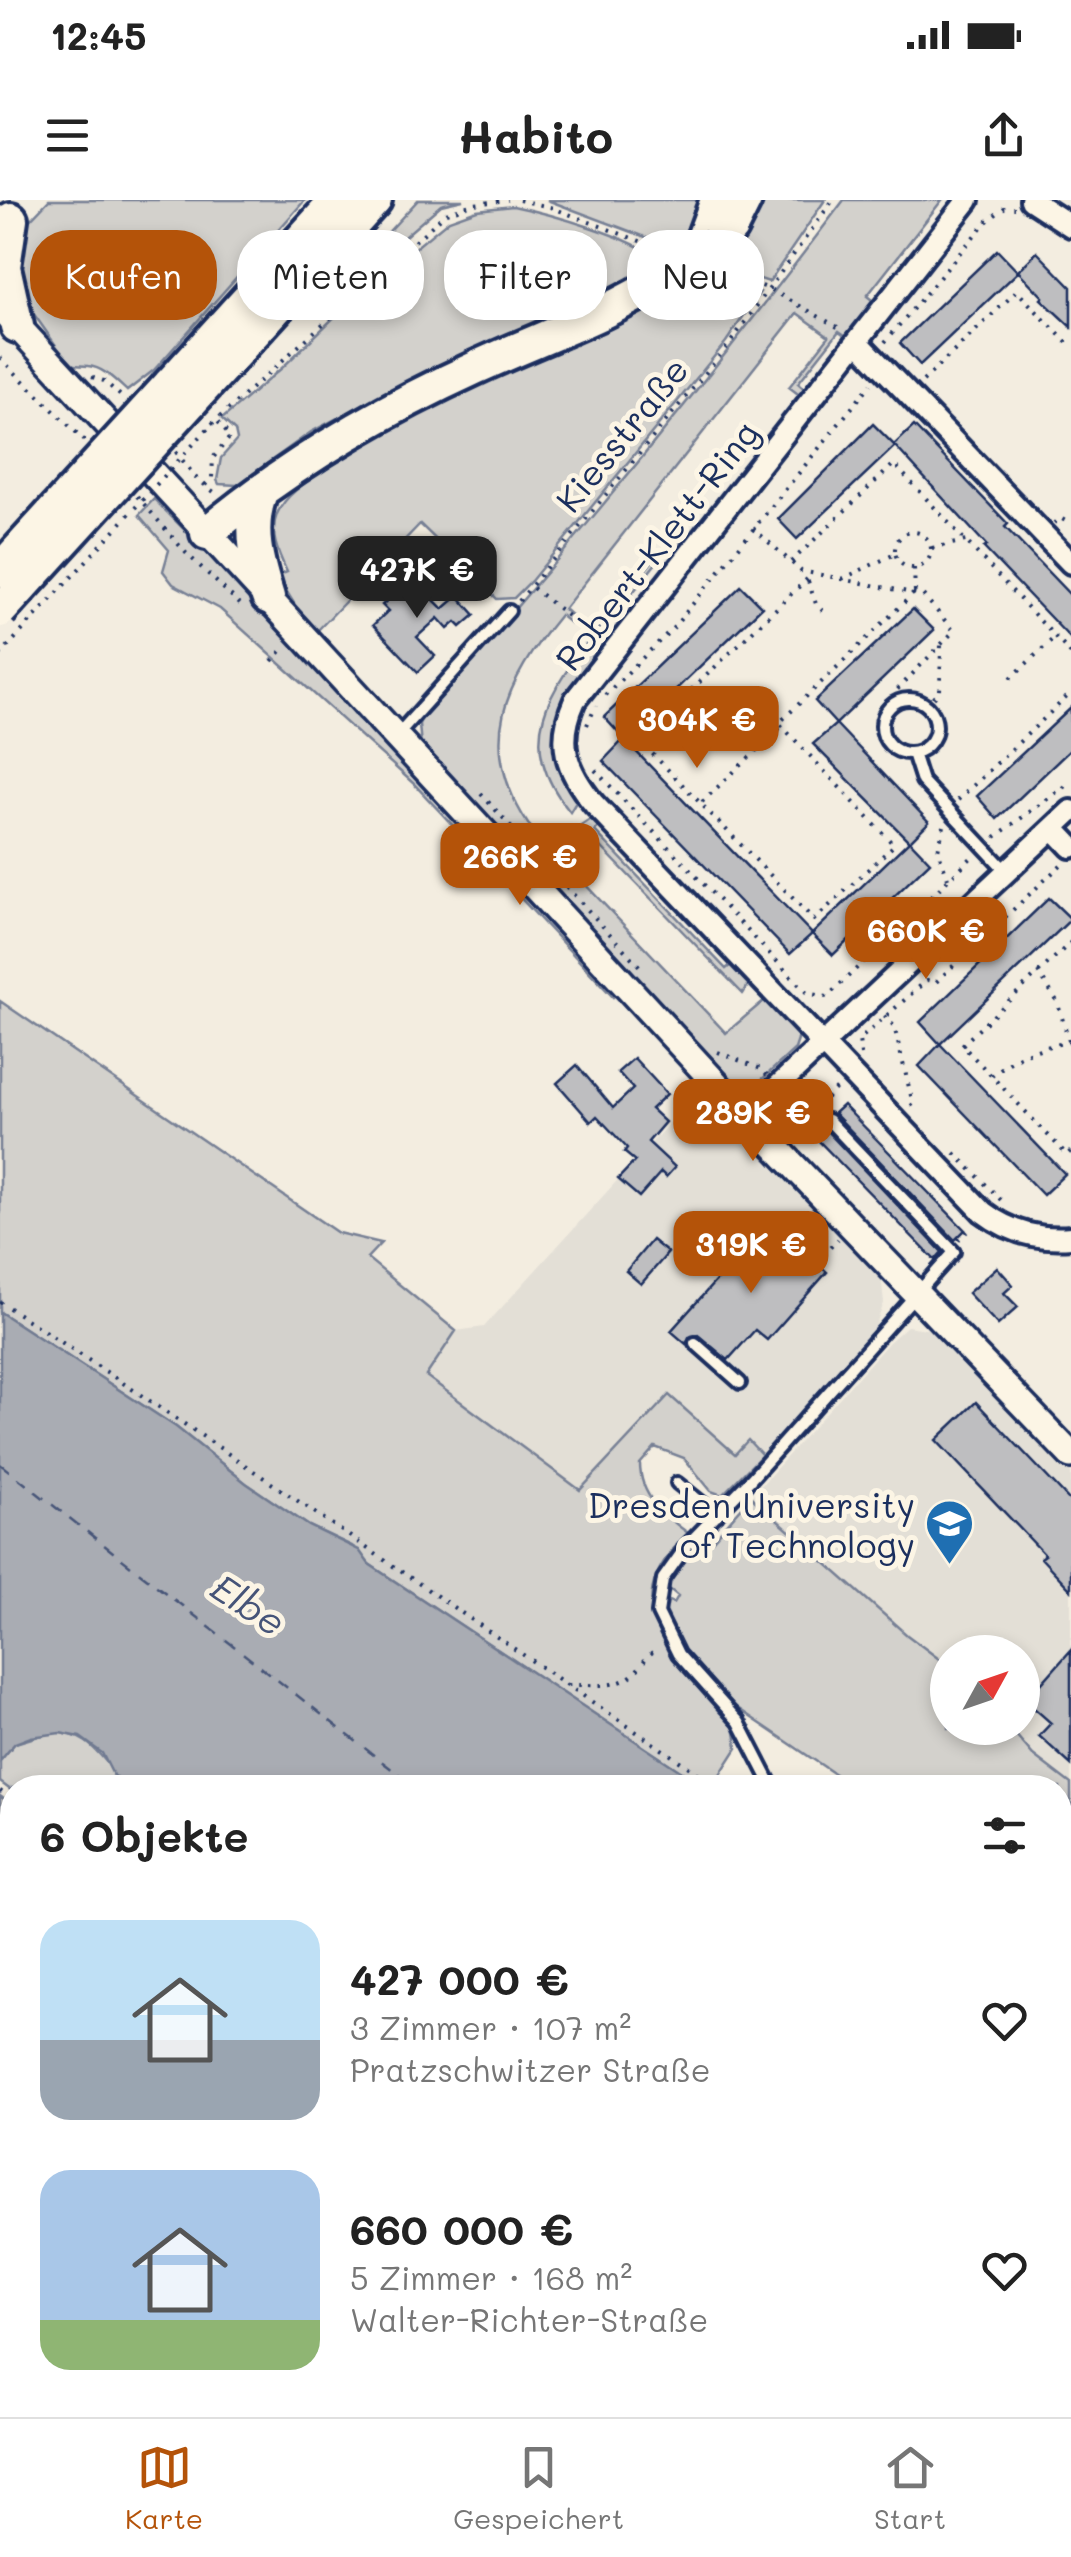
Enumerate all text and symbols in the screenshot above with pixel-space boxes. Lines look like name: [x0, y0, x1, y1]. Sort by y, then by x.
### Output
text: 12:45: [50, 10, 146, 60]
text: Habito: [458, 106, 613, 164]
icon: menu: [40, 108, 95, 163]
icon: share: [976, 108, 1031, 163]
chip: Kaufen: [30, 230, 217, 320]
chip: Mieten: [237, 230, 424, 320]
chip: Filter: [444, 230, 607, 320]
chip: Neu: [627, 230, 764, 320]
street label: Kiesstraße: [545, 347, 697, 521]
street label: Robert-Klett-Ring: [544, 411, 768, 679]
pin: 427K €: [336, 536, 498, 621]
text: 427K €: [360, 547, 474, 589]
pin: 304K €: [616, 686, 778, 771]
text: 304K €: [638, 697, 756, 739]
pin: 266K €: [439, 823, 601, 908]
text: 266K €: [462, 834, 578, 876]
pin: 660K €: [845, 897, 1007, 982]
text: 660K €: [867, 908, 985, 950]
pin: 289K €: [672, 1079, 834, 1164]
text: 289K €: [695, 1090, 811, 1132]
pin: 319K €: [670, 1211, 832, 1296]
text: 319K €: [695, 1222, 807, 1264]
place label: Dresden University of Technology: [588, 1481, 915, 1567]
school or university icon: Dresden University of Technology: [924, 1498, 976, 1566]
water label: Elbe: [202, 1562, 296, 1646]
north arrow: [930, 1635, 1040, 1745]
map controls: [930, 1635, 1040, 1745]
text: 6 Objekte: [40, 1808, 248, 1863]
icon: filters: [977, 1808, 1032, 1863]
text: 427 000 €: [350, 1951, 569, 2006]
icon: home: [120, 1960, 240, 2080]
icon: heart: [977, 1993, 1032, 2048]
text: 3 Zimmer · 107 m²: [350, 2006, 631, 2048]
text: Pratzschwitzer Straße: [350, 2048, 711, 2090]
text: 660 000 €: [350, 2201, 573, 2256]
icon: home: [120, 2210, 240, 2330]
icon: heart: [977, 2243, 1032, 2298]
text: 5 Zimmer · 168 m²: [350, 2256, 632, 2298]
text: Walter-Richter-Straße: [350, 2298, 708, 2340]
tab: Karte: [125, 2440, 203, 2536]
tab: Gespeichert: [453, 2440, 624, 2536]
tab: Start: [874, 2440, 946, 2536]

